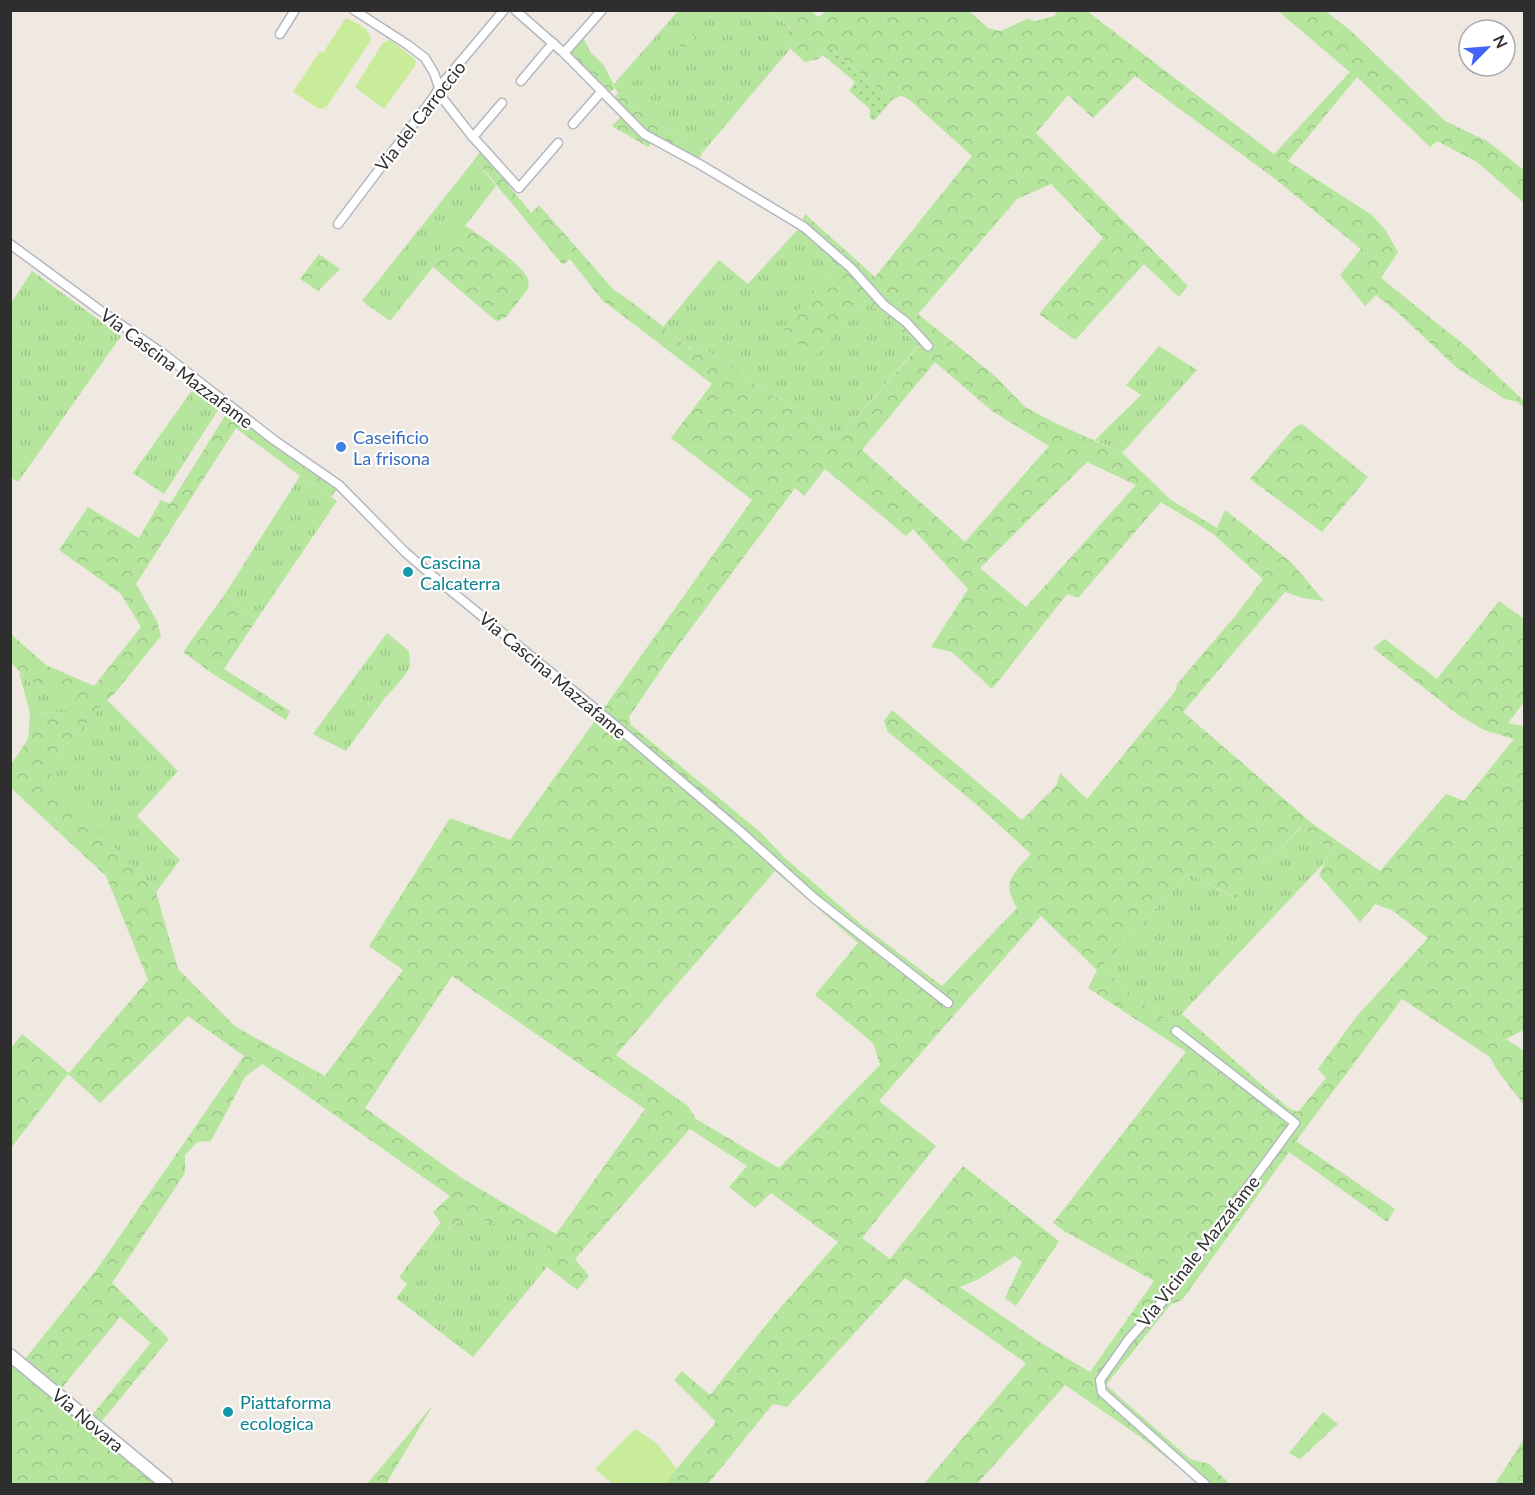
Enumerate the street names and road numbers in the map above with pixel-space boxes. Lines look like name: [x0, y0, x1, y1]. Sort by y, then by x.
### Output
street label: Via del Carroccio: [370, 56, 470, 176]
street label: Via Cascina Mazzafame: [96, 303, 258, 433]
street label: Via Cascina Mazzafame: [475, 607, 631, 743]
street label: Via Vicinale Mazzafame: [1132, 1171, 1264, 1331]
street label: Via Novara: [48, 1384, 128, 1456]

